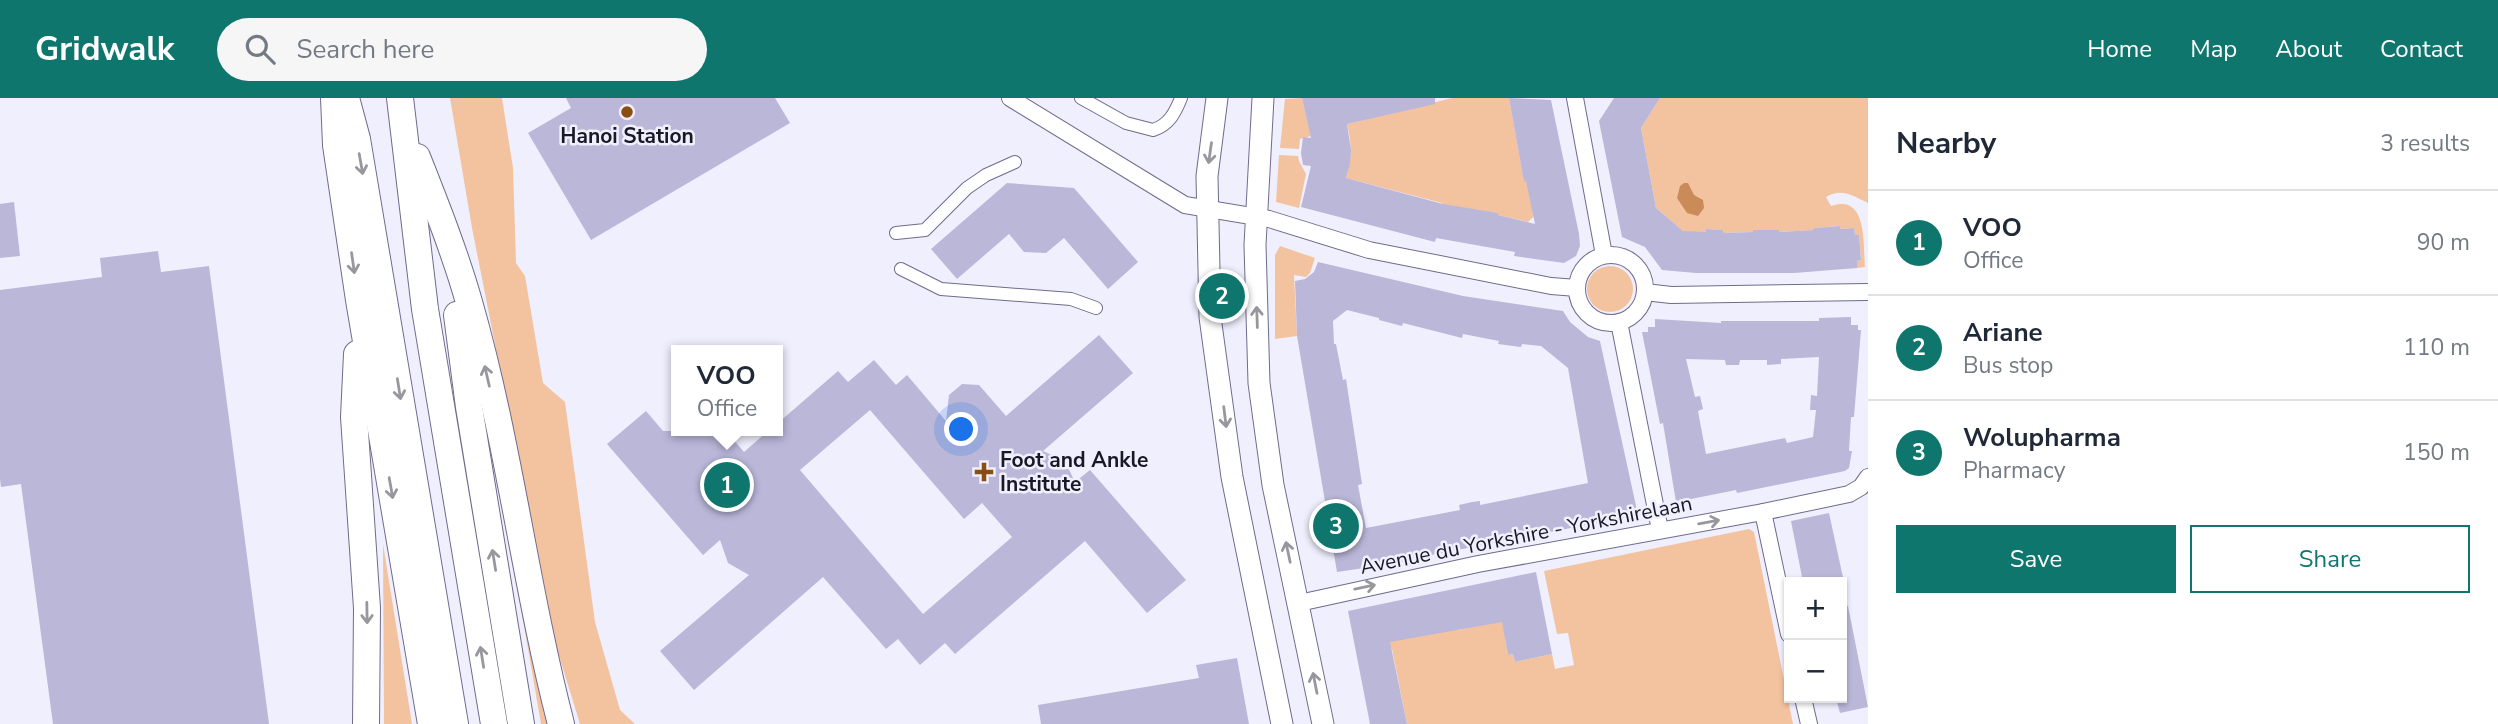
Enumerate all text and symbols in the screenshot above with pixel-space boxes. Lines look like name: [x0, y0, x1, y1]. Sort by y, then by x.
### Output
search box: [217, 18, 707, 81]
text: Gridwalk: [35, 27, 175, 72]
icon: search: [241, 30, 279, 68]
text: Search here: [297, 32, 434, 67]
text: Home: [2087, 33, 2152, 65]
text: Map: [2190, 33, 2237, 65]
text: About: [2275, 33, 2342, 65]
text: Contact: [2380, 33, 2463, 65]
marker: Hanoi Station: [619, 104, 635, 120]
place label: Hanoi Station: [560, 122, 694, 150]
text: Nearby: [1896, 123, 1996, 164]
text: 3 results: [2380, 128, 2470, 159]
one-way arrow: [1203, 141, 1216, 164]
one-way arrow: [355, 153, 368, 175]
text: VOO: [1963, 210, 2022, 245]
text: 1: [1912, 227, 1926, 258]
text: 90 m: [2417, 227, 2470, 258]
text: Office: [1963, 245, 2023, 276]
one-way arrow: [347, 251, 360, 274]
pin: 2: [1199, 270, 1245, 322]
one-way arrow: [1251, 306, 1264, 329]
text: Ariane: [1963, 315, 2043, 350]
text: 2: [1912, 332, 1926, 363]
text: 110 m: [2403, 332, 2470, 363]
popup: [671, 345, 783, 436]
text: Bus stop: [1963, 350, 2054, 381]
text: VOO: [697, 358, 756, 393]
one-way arrow: [480, 365, 493, 388]
one-way arrow: [393, 377, 406, 400]
text: Office: [697, 393, 757, 424]
one-way arrow: [1218, 406, 1231, 428]
your location: [944, 412, 978, 446]
text: Wolupharma: [1963, 420, 2121, 455]
text: 3: [1912, 437, 1926, 468]
text: 150 m: [2403, 437, 2470, 468]
place label: Foot and Ankle Institute: [1000, 446, 1148, 498]
text: Pharmacy: [1963, 455, 2065, 486]
pin: 1: [704, 459, 750, 511]
marker: Foot and Ankle Institute: [974, 462, 994, 482]
one-way arrow: [385, 476, 398, 499]
street label: Avenue du Yorkshire - Yorkshirelaan: [1357, 489, 1695, 581]
pin: 3: [1313, 500, 1359, 552]
one-way arrow: [1697, 514, 1720, 528]
button: Save: [1896, 525, 2176, 593]
button: Share: [2190, 525, 2470, 593]
one-way arrow: [1280, 541, 1294, 564]
one-way arrow: [487, 549, 500, 572]
map controls: [1784, 577, 1847, 703]
button: +: [1784, 577, 1847, 640]
one-way arrow: [1353, 580, 1376, 594]
one-way arrow: [360, 601, 374, 624]
button: −: [1784, 640, 1847, 703]
one-way arrow: [475, 646, 488, 669]
one-way arrow: [1307, 672, 1321, 695]

